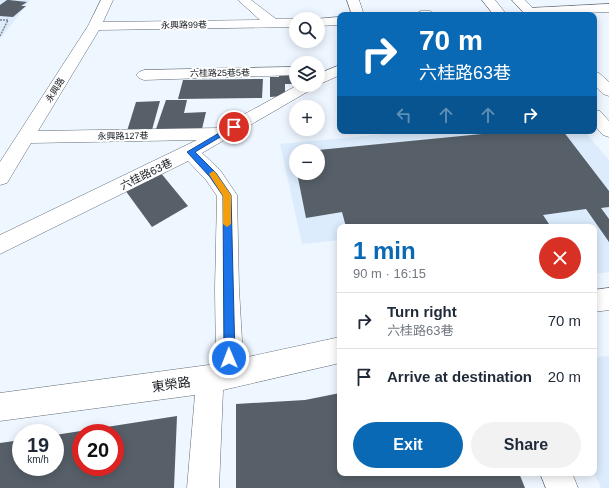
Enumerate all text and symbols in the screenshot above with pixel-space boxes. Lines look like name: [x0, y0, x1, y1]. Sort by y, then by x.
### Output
map controls: [289, 12, 325, 180]
button: search: [289, 12, 325, 48]
street label: 永興路99巷: [161, 20, 207, 30]
text: 70 m: [419, 25, 483, 56]
icon: right: [353, 28, 405, 80]
button: layers: [289, 56, 325, 92]
text: 六桂路63巷: [419, 63, 511, 83]
street label: 六桂路25巷5巷: [190, 67, 250, 79]
street label: 永興路: [44, 76, 66, 104]
button: +: [289, 100, 325, 136]
icon: left: [393, 104, 415, 126]
icon: ahead: [435, 104, 457, 126]
icon: ahead: [477, 104, 499, 126]
icon: right: [519, 104, 541, 126]
pin: [217, 110, 251, 144]
icon: arrive: [223, 116, 245, 138]
street label: 永興路127巷: [97, 131, 149, 141]
button: −: [289, 144, 325, 180]
street label: 六桂路63巷: [118, 156, 174, 192]
text: 1 min: [353, 237, 416, 264]
button: close: [539, 237, 581, 279]
text: 90 m · 16:15: [353, 266, 426, 281]
text: Turn right: [387, 303, 457, 320]
icon: right: [353, 310, 375, 332]
text: 70 m: [548, 312, 581, 329]
text: 六桂路63巷: [387, 323, 453, 338]
position arrow: [208, 337, 250, 379]
icon: arrive: [353, 366, 375, 388]
text: Arrive at destination: [387, 368, 532, 385]
text: 20 m: [548, 368, 581, 385]
street label: 東榮路: [151, 374, 191, 395]
button: Exit: [353, 422, 463, 468]
button: Share: [471, 422, 581, 468]
speed limit sign: 20: [72, 424, 124, 476]
text: 19: [27, 434, 49, 456]
text: km/h: [27, 454, 49, 465]

